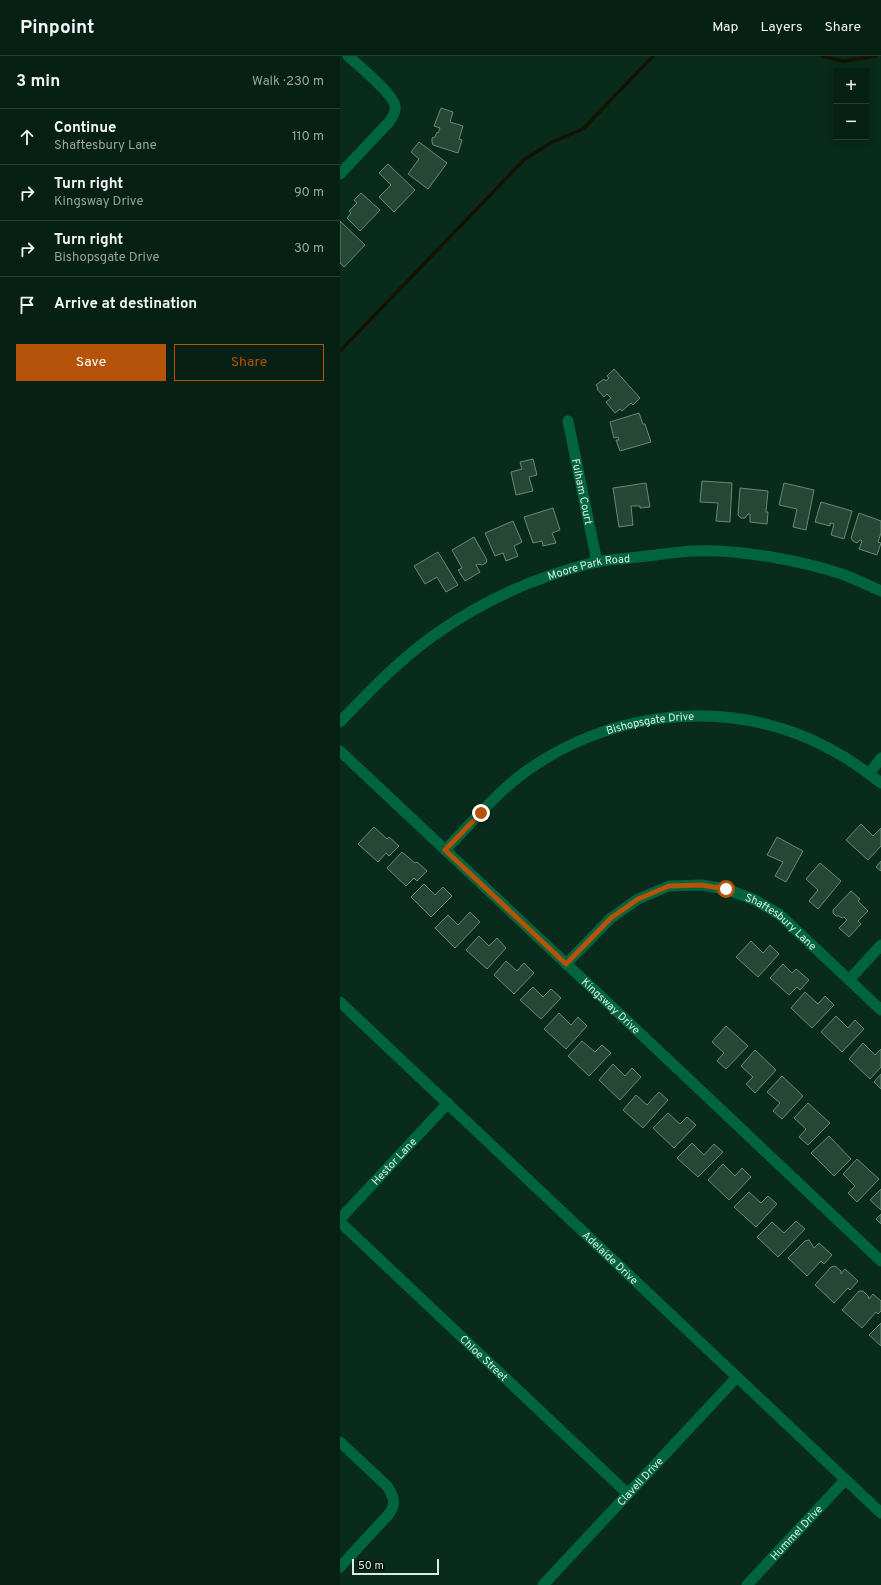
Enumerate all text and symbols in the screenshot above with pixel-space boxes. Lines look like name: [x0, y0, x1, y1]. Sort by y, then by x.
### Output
text: Pinpoint: [20, 16, 95, 40]
text: Map: [712, 19, 738, 36]
text: Layers: [760, 19, 802, 36]
text: Share: [824, 19, 861, 36]
map controls: [833, 68, 869, 140]
button: +: [833, 68, 869, 104]
text: 3 min: [16, 71, 60, 93]
text: Walk · 230 m: [252, 74, 324, 90]
button: −: [833, 104, 869, 140]
text: Continue: [54, 119, 116, 138]
icon: ahead: [16, 126, 38, 148]
text: 110 m: [292, 129, 324, 145]
text: Shaftesbury Lane: [54, 138, 157, 154]
text: Turn right: [54, 175, 123, 194]
icon: right: [16, 182, 38, 204]
text: 90 m: [294, 185, 324, 201]
text: Kingsway Drive: [54, 194, 143, 210]
text: Turn right: [54, 231, 123, 250]
icon: right: [16, 238, 38, 260]
text: 30 m: [294, 241, 324, 257]
text: Bishopsgate Drive: [54, 250, 160, 266]
icon: arrive: [16, 294, 38, 316]
text: Arrive at destination: [54, 295, 197, 314]
button: Save: [16, 344, 166, 381]
button: Share: [174, 344, 324, 381]
street label: Fulham Court: [568, 457, 595, 526]
street label: Moore Park Road: [546, 552, 631, 584]
street label: Bishopsgate Drive: [604, 710, 694, 738]
route end: [472, 804, 490, 822]
route start: [717, 880, 735, 898]
street label: Shaftesbury Lane: [743, 891, 819, 954]
street label: Kingsway Drive: [578, 975, 643, 1038]
street label: Hestor Lane: [369, 1135, 420, 1189]
street label: Adelaide Drive: [579, 1228, 641, 1288]
street label: Chloe Street: [456, 1333, 510, 1385]
street label: Clavell Drive: [614, 1454, 667, 1509]
street label: Hummel Drive: [768, 1502, 826, 1564]
scale bar: [352, 1557, 439, 1576]
text: 50 m: [358, 1559, 384, 1573]

